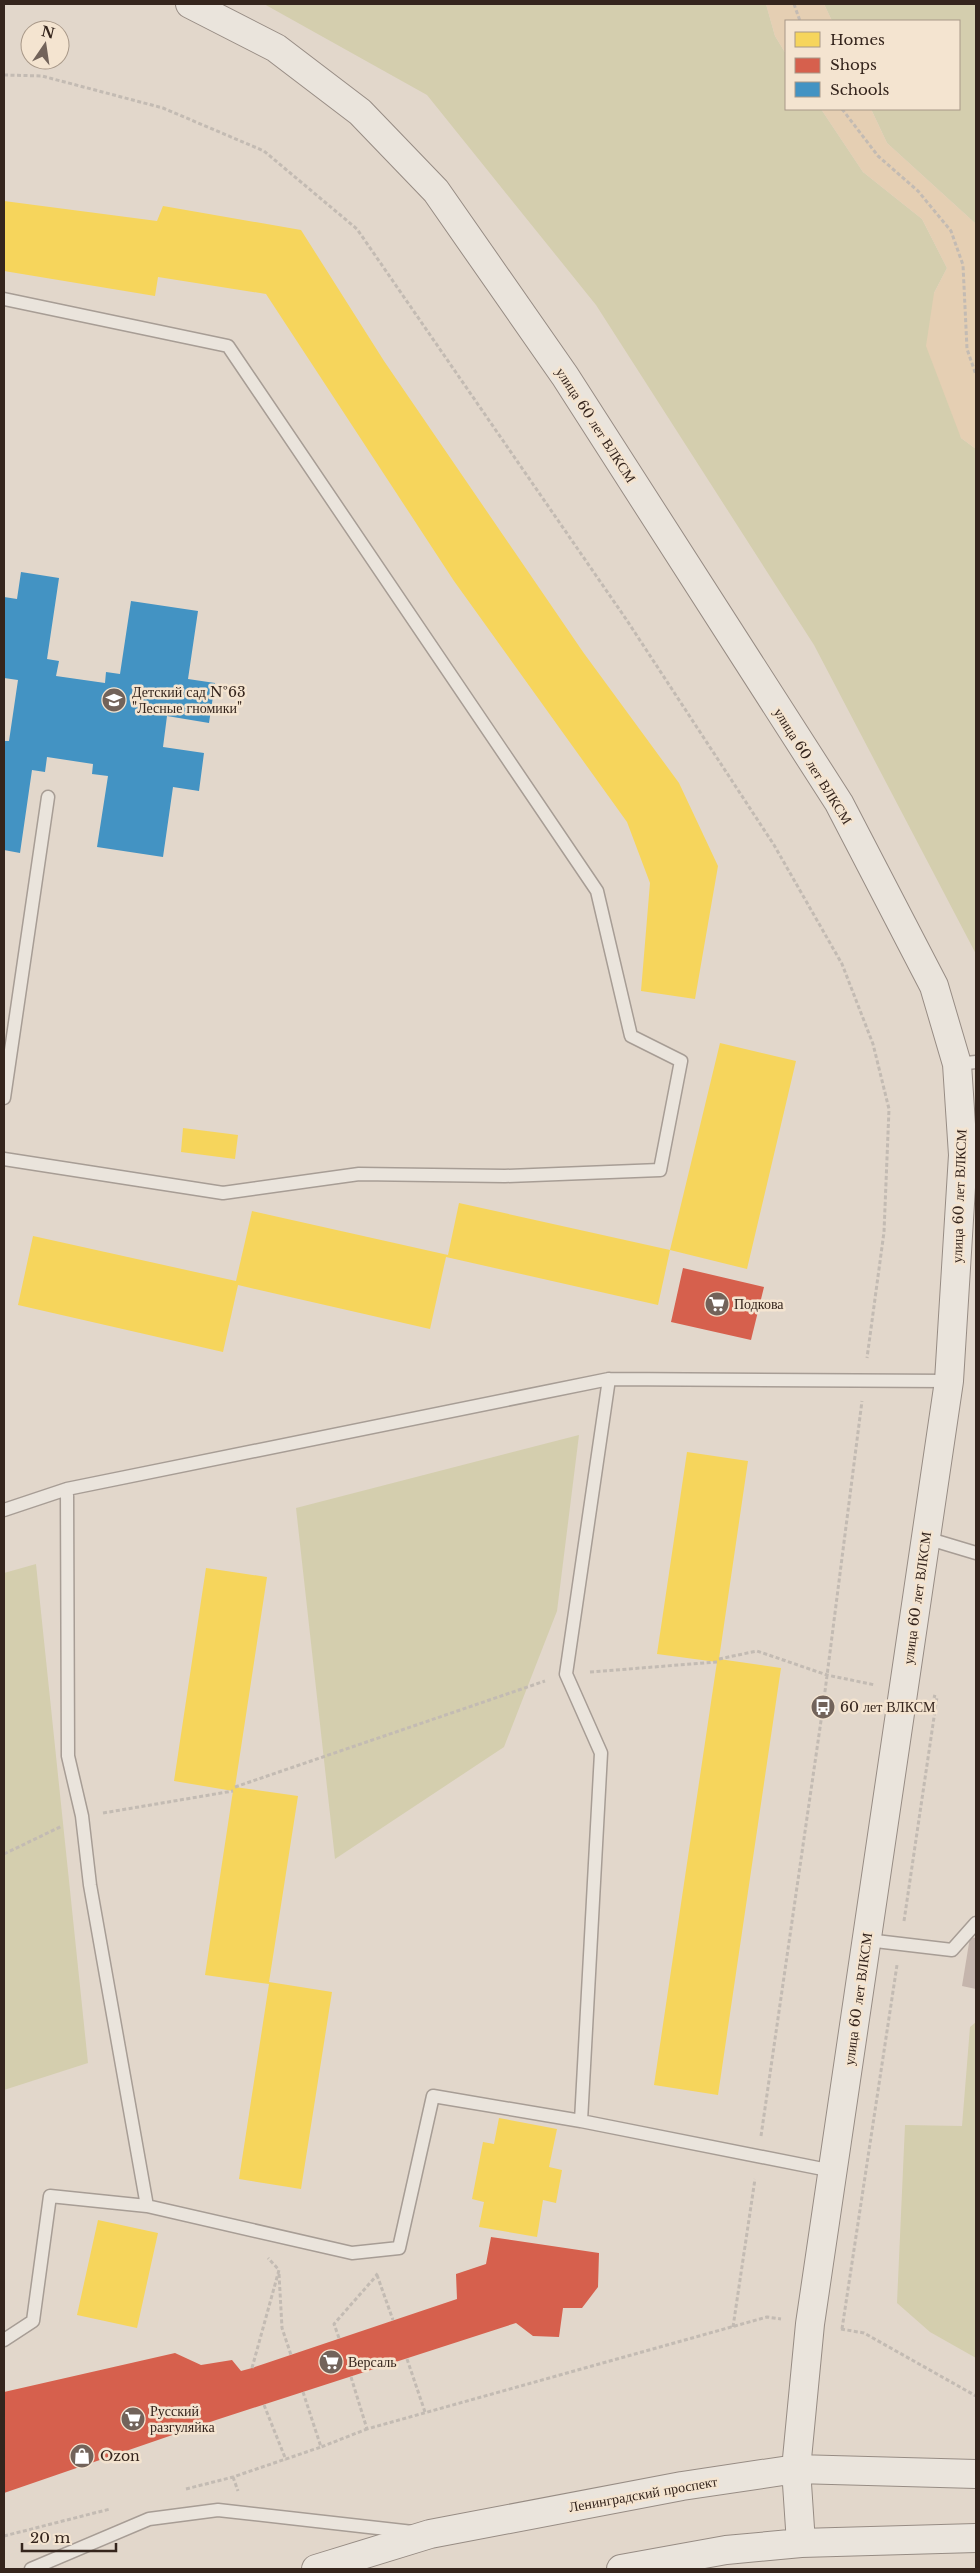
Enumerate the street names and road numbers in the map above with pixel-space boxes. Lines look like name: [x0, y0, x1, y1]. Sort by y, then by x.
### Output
street label: улица 60 лет ВЛКСМ: [552, 364, 640, 487]
street label: улица 60 лет ВЛКСМ: [770, 704, 856, 828]
street label: улица 60 лет ВЛКСМ: [948, 1128, 970, 1263]
street label: улица 60 лет ВЛКСМ: [899, 1530, 935, 1666]
street label: улица 60 лет ВЛКСМ: [840, 1931, 876, 2067]
street label: Ленинградский проспект: [567, 2472, 719, 2516]

